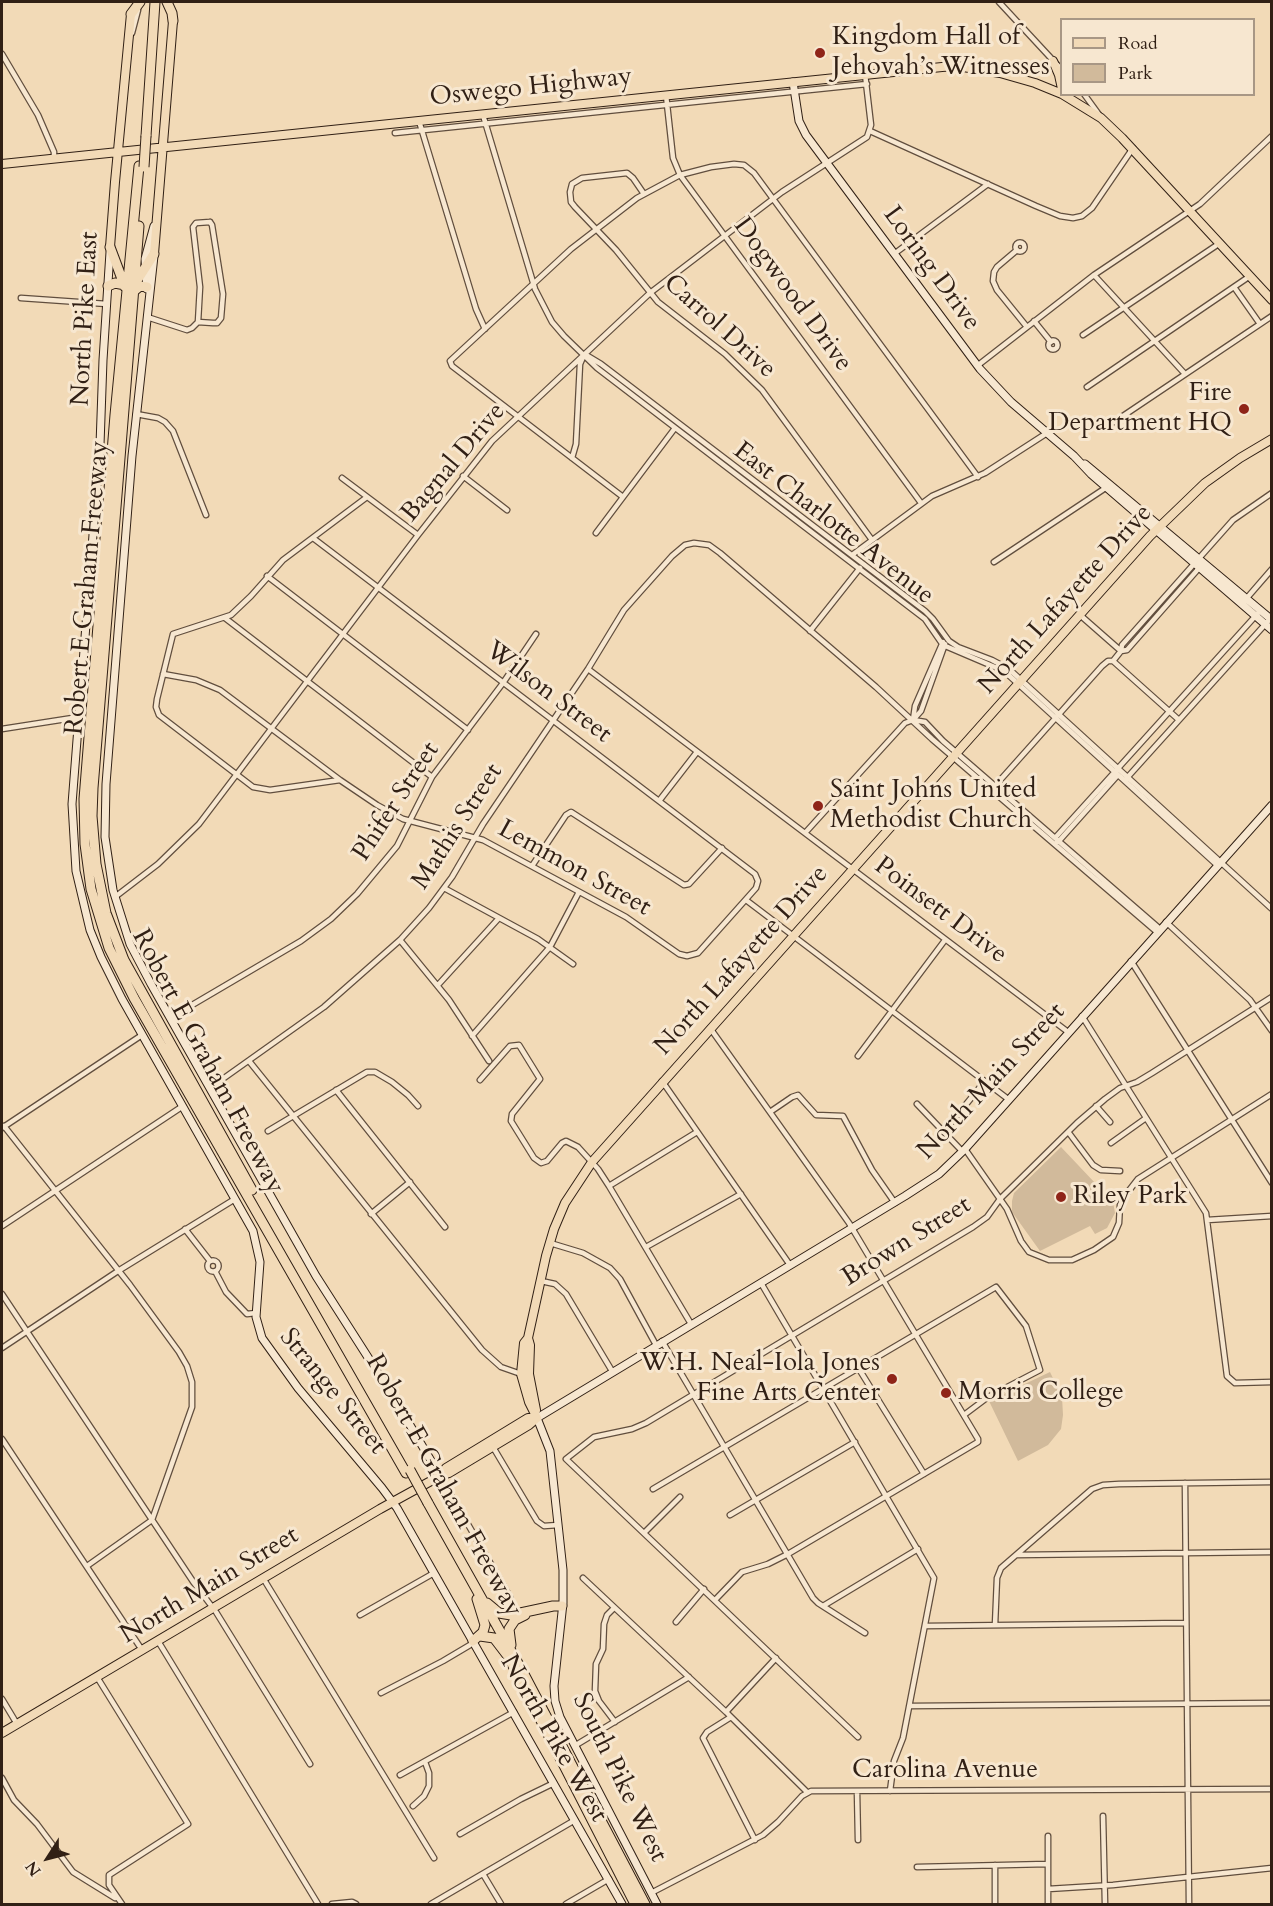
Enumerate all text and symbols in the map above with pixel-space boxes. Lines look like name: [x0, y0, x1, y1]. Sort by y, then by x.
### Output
legend: [1060, 18, 1255, 96]
place label: Kingdom Hall of Jehovah’s Witnesses: [832, 22, 1050, 83]
text: Road: [1118, 31, 1158, 56]
marker: Kingdom Hall of Jehovah’s Witnesses: [813, 46, 827, 60]
text: Park: [1118, 61, 1153, 86]
street label: Oswego Highway: [428, 62, 634, 114]
street label: Loring Drive: [876, 201, 986, 337]
street label: Dogwood Drive: [726, 212, 858, 378]
street label: North Pike East: [66, 231, 106, 407]
street label: Carrol Drive: [656, 268, 782, 386]
place label: Fire Department HQ: [1048, 378, 1232, 440]
street label: Bagnal Drive: [395, 397, 513, 529]
marker: Fire Department HQ: [1237, 402, 1251, 416]
street label: East Charlotte Avenue: [726, 436, 940, 612]
street label: Robert E Graham Freeway: [60, 440, 116, 736]
street label: North Lafayette Drive: [972, 499, 1160, 701]
street label: Wilson Street: [479, 635, 617, 751]
street label: Phifer Street: [347, 737, 447, 867]
street label: Mathis Street: [406, 758, 510, 896]
place label: Saint Johns United Methodist Church: [830, 775, 1036, 837]
marker: Saint Johns United Methodist Church: [811, 799, 825, 813]
street label: Lemmon Street: [492, 814, 656, 924]
street label: Poinsett Drive: [867, 851, 1013, 971]
street label: North Lafayette Drive: [648, 860, 836, 1062]
street label: Robert E Graham Freeway: [124, 924, 290, 1200]
street label: North Main Street: [912, 997, 1072, 1167]
place label: Riley Park: [1073, 1181, 1187, 1213]
street label: Brown Street: [837, 1190, 977, 1294]
marker: Riley Park: [1054, 1190, 1068, 1204]
street label: Strange Street: [272, 1323, 392, 1461]
place label: W.H. Neal-Iola Jones Fine Arts Center: [640, 1348, 880, 1410]
street label: Robert E Graham Freeway: [358, 1349, 528, 1623]
marker: W.H. Neal-Iola Jones Fine Arts Center: [885, 1372, 899, 1386]
place label: Morris College: [958, 1377, 1124, 1409]
marker: Morris College: [939, 1386, 953, 1400]
street label: North Main Street: [115, 1520, 305, 1652]
street label: North Pike West: [492, 1650, 614, 1828]
street label: South Pike West: [565, 1689, 673, 1867]
street label: Carolina Avenue: [852, 1755, 1038, 1787]
north arrow: [18, 1828, 78, 1888]
text: N: [20, 1857, 46, 1881]

